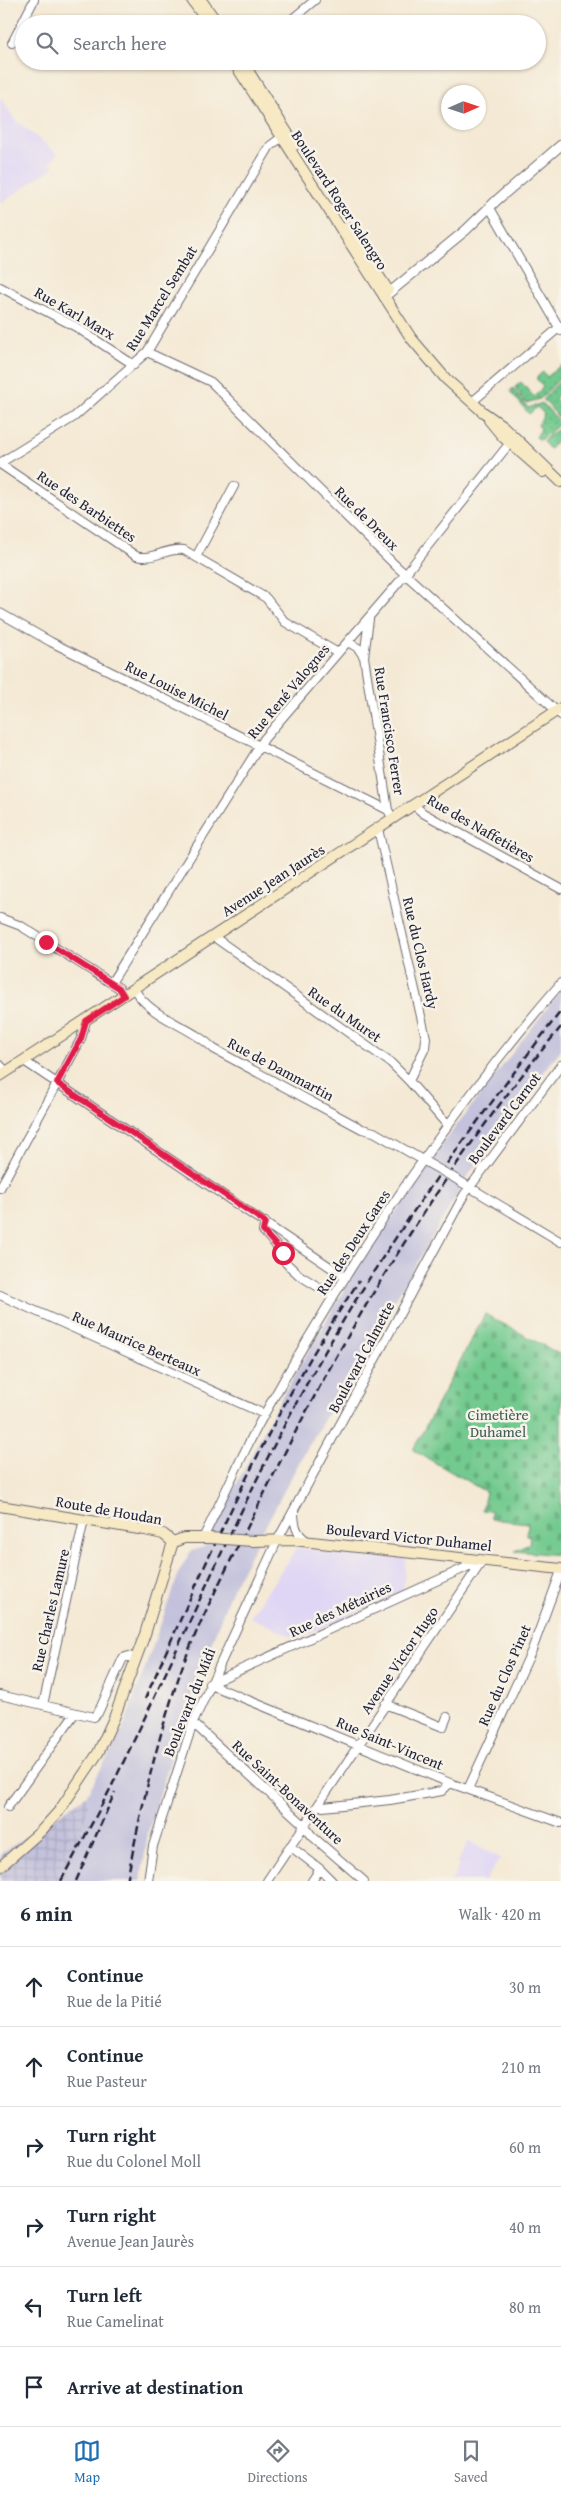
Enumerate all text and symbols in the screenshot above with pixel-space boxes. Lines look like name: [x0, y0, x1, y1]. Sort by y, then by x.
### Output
search box: [15, 15, 546, 70]
icon: search: [33, 29, 61, 57]
text: Search here: [73, 29, 167, 57]
north arrow: [441, 85, 486, 130]
street label: Boulevard Roger Salengro: [287, 126, 393, 274]
street label: Rue Marcel Sembat: [120, 241, 202, 355]
street label: Rue Karl Marx: [31, 281, 120, 345]
street label: Rue des Barbiettes: [33, 465, 141, 547]
street label: Rue de Dreux: [330, 481, 404, 555]
street label: Rue René Valognes: [242, 639, 334, 743]
street label: Rue Louise Michel: [122, 655, 232, 725]
street label: Rue Francisco Ferrer: [369, 665, 411, 797]
street label: Rue des Naffetières: [424, 789, 538, 867]
street label: Avenue Jean Jaurès: [217, 839, 329, 921]
street label: Rue du Clos Hardy: [398, 895, 444, 1012]
route end: [35, 931, 58, 954]
street label: Rue du Muret: [304, 981, 387, 1047]
street label: Rue de Dammartin: [224, 1032, 338, 1106]
street label: Boulevard Carnot: [463, 1067, 546, 1168]
street label: Rue des Deux Gares: [311, 1185, 395, 1299]
route start: [272, 1242, 295, 1265]
street label: Boulevard Calmette: [323, 1298, 399, 1416]
street label: Rue Maurice Berteaux: [69, 1305, 205, 1381]
park label: Cimetière Duhamel: [467, 1404, 529, 1442]
street label: Route de Houdan: [54, 1490, 164, 1530]
street label: Boulevard Victor Duhamel: [325, 1518, 493, 1556]
street label: Rue Charles Lamure: [26, 1547, 74, 1673]
street label: Rue des Métairies: [285, 1576, 395, 1642]
street label: Avenue Victor Hugo: [355, 1602, 443, 1718]
street label: Rue du Clos Pinet: [472, 1620, 536, 1729]
street label: Boulevard du Midi: [158, 1645, 220, 1759]
street label: Rue Saint-Vincent: [333, 1711, 447, 1775]
street label: Rue Saint-Bonaventure: [228, 1735, 348, 1849]
text: 6 min: [20, 1898, 72, 1929]
text: Walk · 420 m: [458, 1902, 541, 1926]
text: Continue: [67, 1961, 144, 1989]
icon: ahead: [20, 1973, 48, 2001]
text: 30 m: [509, 1975, 541, 1999]
text: Rue de la Pitié: [67, 1989, 162, 2013]
text: Continue: [67, 2041, 144, 2069]
icon: ahead: [20, 2053, 48, 2081]
text: 210 m: [501, 2055, 541, 2079]
text: Rue Pasteur: [67, 2069, 147, 2093]
text: Turn right: [67, 2121, 156, 2149]
icon: right: [20, 2133, 48, 2161]
text: 60 m: [509, 2135, 541, 2159]
text: Rue du Colonel Moll: [67, 2149, 201, 2173]
text: Turn right: [67, 2201, 156, 2229]
icon: right: [20, 2213, 48, 2241]
text: 40 m: [509, 2215, 541, 2239]
text: Avenue Jean Jaurès: [67, 2229, 194, 2253]
text: Turn left: [67, 2281, 142, 2309]
icon: left: [20, 2293, 48, 2321]
text: 80 m: [509, 2295, 541, 2319]
text: Rue Camelinat: [67, 2309, 164, 2333]
icon: arrive: [20, 2373, 48, 2401]
text: Arrive at destination: [67, 2373, 243, 2401]
tab: Map: [73, 2437, 101, 2487]
tab: Directions: [247, 2437, 308, 2487]
tab: Saved: [454, 2437, 488, 2487]

